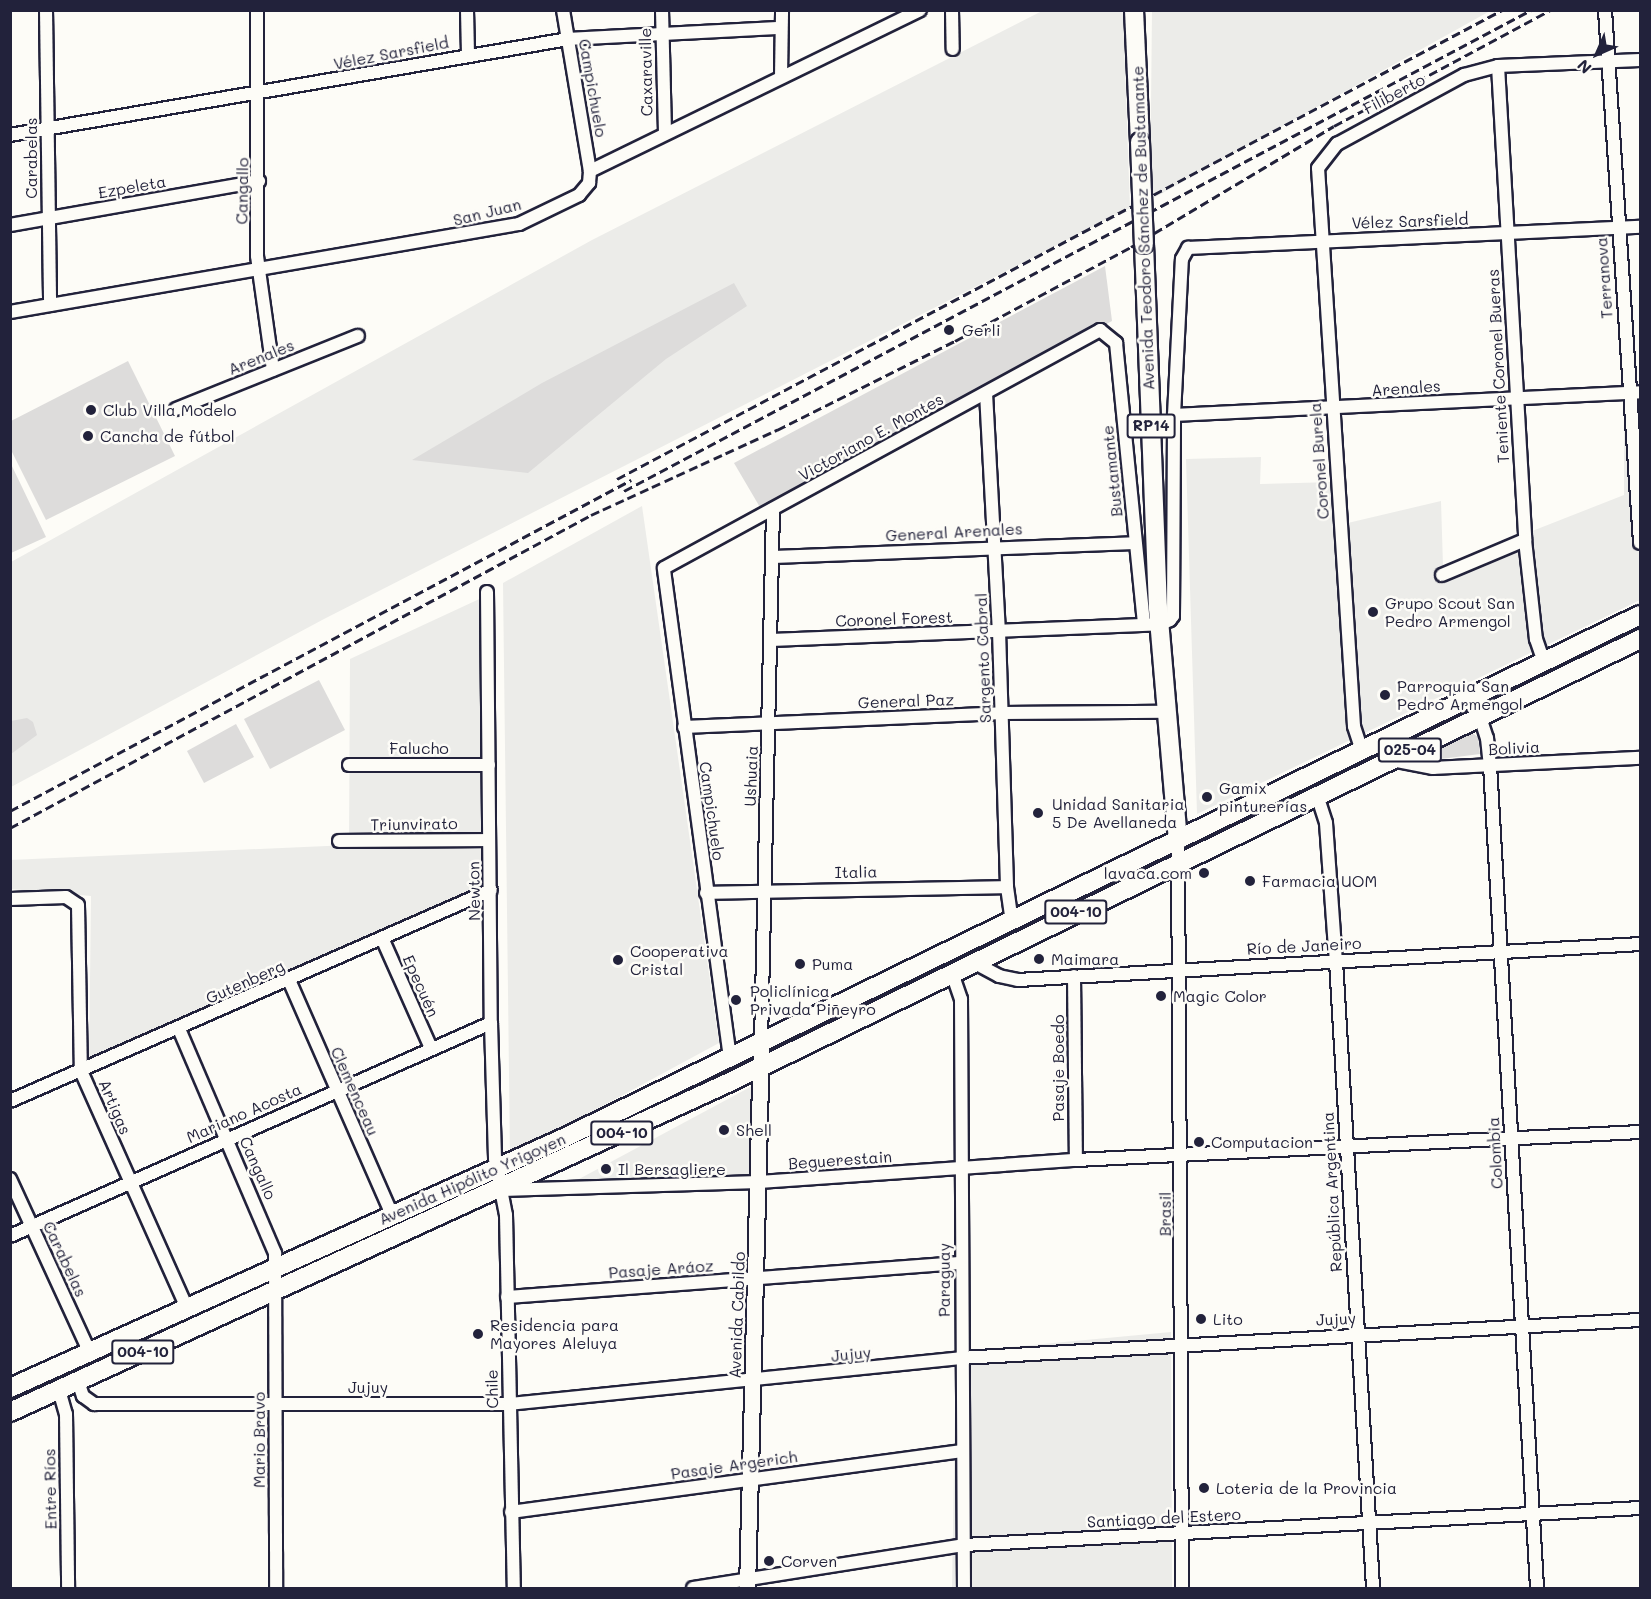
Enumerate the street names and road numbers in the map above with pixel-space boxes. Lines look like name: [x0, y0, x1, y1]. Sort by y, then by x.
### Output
street label: Caxaraville: [636, 27, 656, 117]
street label: Vélez Sarsfield: [332, 32, 450, 74]
street label: Campichuelo: [575, 37, 611, 139]
street label: Avenida Teodoro Sánchez de Bustamante: [1128, 65, 1158, 391]
street label: Filiberto: [1360, 70, 1428, 118]
street label: Carabelas: [21, 117, 41, 199]
street label: Cangallo: [232, 157, 252, 225]
street label: Ezpeleta: [96, 172, 168, 202]
street label: San Juan: [451, 194, 523, 230]
street label: Vélez Sarsfield: [1351, 209, 1469, 233]
street label: Terranova: [1592, 237, 1616, 319]
street label: Teniente Coronel Bueras: [1483, 269, 1513, 463]
street label: Arenales: [225, 335, 297, 379]
street label: Arenales: [1371, 376, 1441, 400]
street label: Victoriano E. Montes: [795, 389, 947, 485]
street label: Coronel Burela: [1305, 402, 1333, 520]
road number: RP14: [1126, 414, 1176, 438]
street label: Bustamante: [1098, 424, 1126, 518]
street label: General Arenales: [885, 519, 1023, 545]
street label: Sargento Cabral: [971, 593, 995, 723]
street label: Coronel Forest: [835, 607, 953, 631]
street label: General Paz: [858, 690, 954, 712]
street label: Bolivia: [1488, 737, 1540, 759]
street label: Falucho: [389, 738, 449, 758]
road number: 025-04: [1377, 738, 1443, 762]
street label: Ushuaia: [740, 745, 762, 807]
street label: Campichuelo: [696, 760, 728, 862]
street label: Triunvirato: [370, 814, 458, 834]
street label: Newton: [464, 861, 484, 921]
street label: Italia: [834, 862, 878, 882]
road number: 004-10: [1043, 900, 1109, 924]
street label: Río de Janeiro: [1246, 933, 1362, 959]
street label: Epecuén: [399, 952, 443, 1020]
street label: Gutenberg: [203, 956, 287, 1008]
street label: Pasaje Boedo: [1048, 1015, 1068, 1121]
street label: Clemenceau: [327, 1044, 383, 1138]
street label: Artigas: [95, 1077, 135, 1137]
street label: Mariano Acosta: [184, 1079, 304, 1147]
street label: República Argentina: [1318, 1111, 1346, 1273]
street label: Colombia: [1484, 1116, 1506, 1190]
road number: 004-10: [589, 1121, 655, 1145]
street label: Avenida Hipólito Yrigoyen: [376, 1129, 568, 1229]
street label: Cangallo: [236, 1133, 280, 1203]
street label: Beguerestain: [787, 1147, 893, 1173]
street label: Brasil: [1155, 1192, 1175, 1236]
street label: Carabelas: [39, 1218, 91, 1300]
street label: Paraguay: [934, 1243, 954, 1317]
street label: Avenida Cabildo: [725, 1251, 749, 1379]
street label: Pasaje Aráoz: [608, 1256, 714, 1282]
street label: Jujuy: [1316, 1308, 1356, 1330]
road number: 004-10: [110, 1340, 176, 1364]
street label: Jujuy: [830, 1342, 872, 1366]
street label: Chile: [482, 1369, 502, 1409]
street label: Jujuy: [348, 1377, 388, 1397]
street label: Mario Bravo: [249, 1392, 269, 1488]
street label: Pasaje Argerich: [670, 1447, 798, 1483]
street label: Entre Ríos: [40, 1449, 60, 1529]
street label: Santiago del Estero: [1086, 1504, 1242, 1532]

